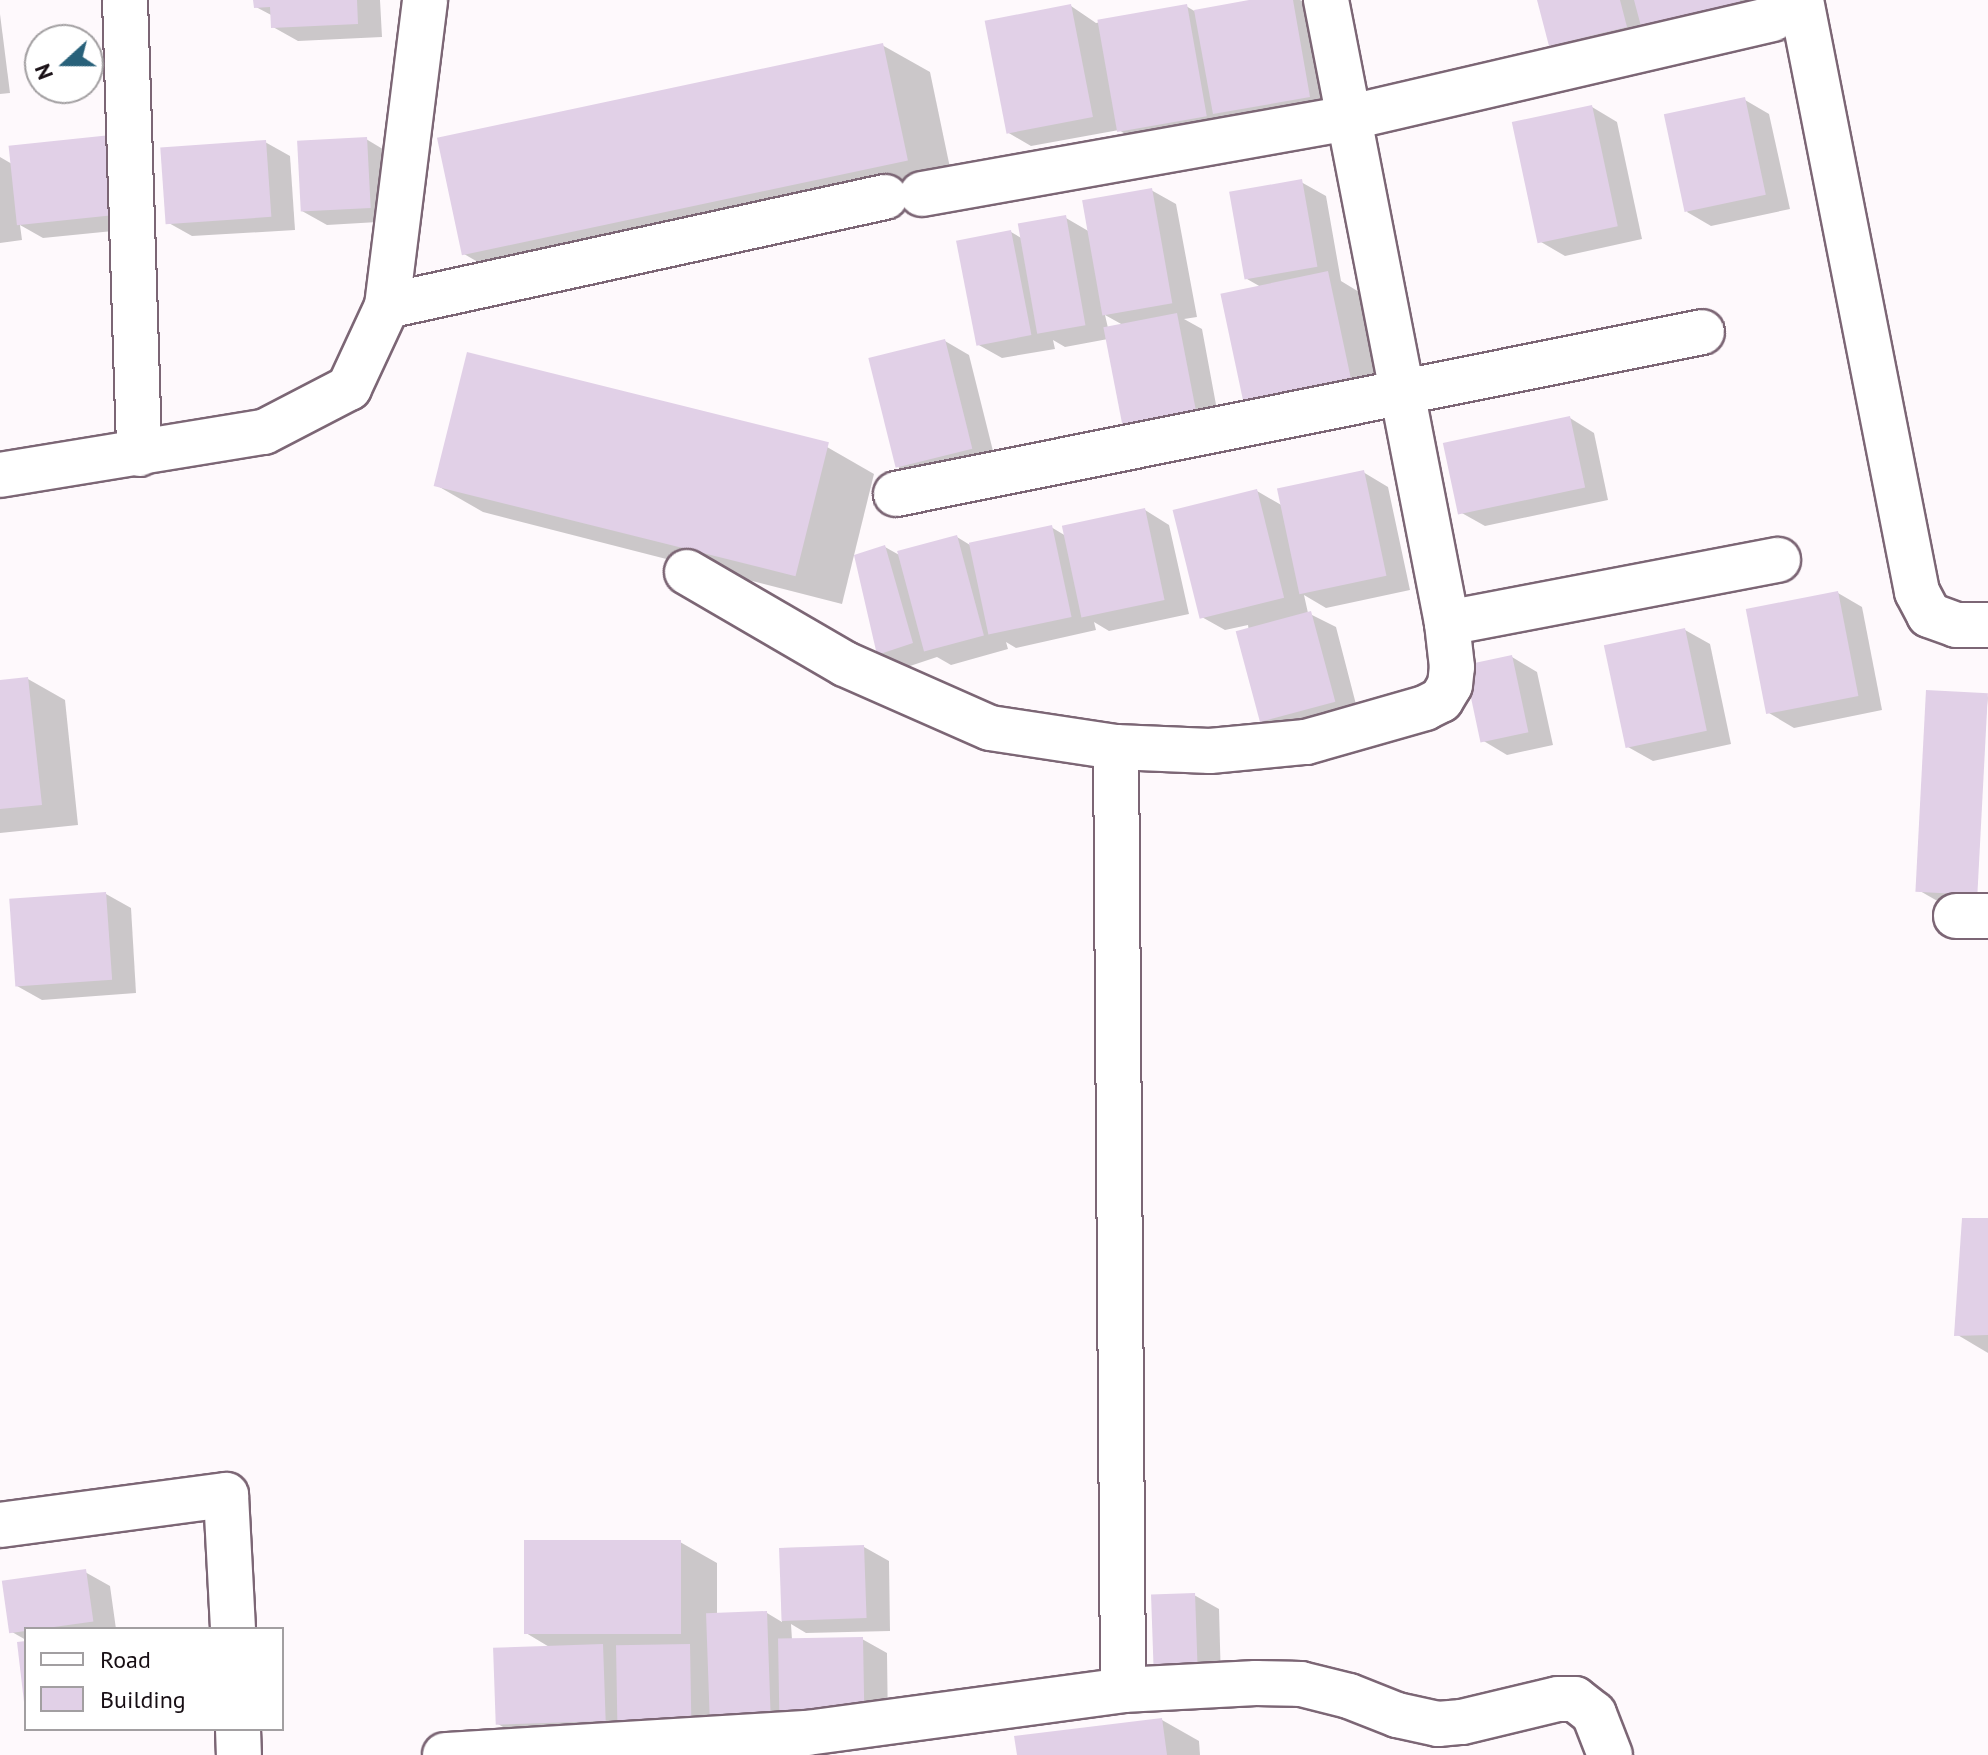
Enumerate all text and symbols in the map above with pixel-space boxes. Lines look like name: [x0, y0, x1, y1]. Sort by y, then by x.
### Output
north arrow: [24, 24, 104, 104]
text: N: [28, 60, 59, 84]
legend: [24, 1627, 284, 1731]
text: Road: [100, 1644, 151, 1675]
text: Building: [100, 1684, 186, 1715]

